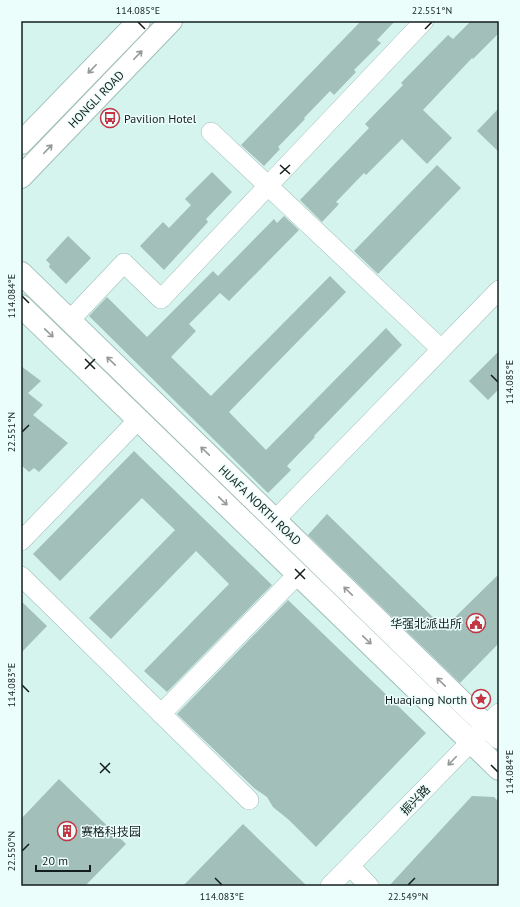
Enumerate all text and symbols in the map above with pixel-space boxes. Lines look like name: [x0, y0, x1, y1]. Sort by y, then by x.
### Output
text: 114.085°E: [116, 4, 160, 17]
text: 22.551°N: [412, 4, 452, 17]
one-way arrow: [133, 50, 143, 60]
one-way arrow: [87, 64, 97, 74]
street label: HONGLI ROAD: [65, 67, 127, 131]
bus stop icon: Pavilion Hotel: [99, 107, 121, 129]
place label: Pavilion Hotel: [124, 111, 197, 126]
one-way arrow: [43, 144, 53, 154]
text: 114.084°E: [5, 274, 18, 318]
one-way arrow: [44, 328, 54, 338]
one-way arrow: [106, 356, 116, 366]
text: 114.085°E: [503, 360, 516, 404]
text: 22.551°N: [5, 412, 18, 452]
one-way arrow: [200, 446, 210, 456]
street label: HUAFA NORTH ROAD: [216, 462, 304, 548]
one-way arrow: [218, 496, 228, 506]
one-way arrow: [343, 586, 353, 596]
public building icon: 华强北派出所: [465, 612, 487, 634]
place label: 华强北派出所: [390, 616, 462, 631]
one-way arrow: [361, 635, 371, 644]
text: 114.083°E: [5, 663, 18, 707]
one-way arrow: [436, 677, 446, 686]
place icon: Huaqiang North: [470, 688, 492, 710]
place label: Huaqiang North: [385, 692, 467, 707]
text: 114.084°E: [503, 750, 516, 794]
one-way arrow: [447, 756, 457, 766]
street label: 振兴路: [397, 782, 433, 818]
building icon: 赛格科技园: [56, 820, 78, 842]
place label: 赛格科技园: [81, 824, 141, 839]
text: 22.550°N: [5, 831, 18, 871]
scale bar: [36, 847, 90, 873]
text: 20 m: [42, 853, 68, 868]
text: 114.083°E: [200, 890, 244, 903]
text: 22.549°N: [388, 890, 428, 903]

